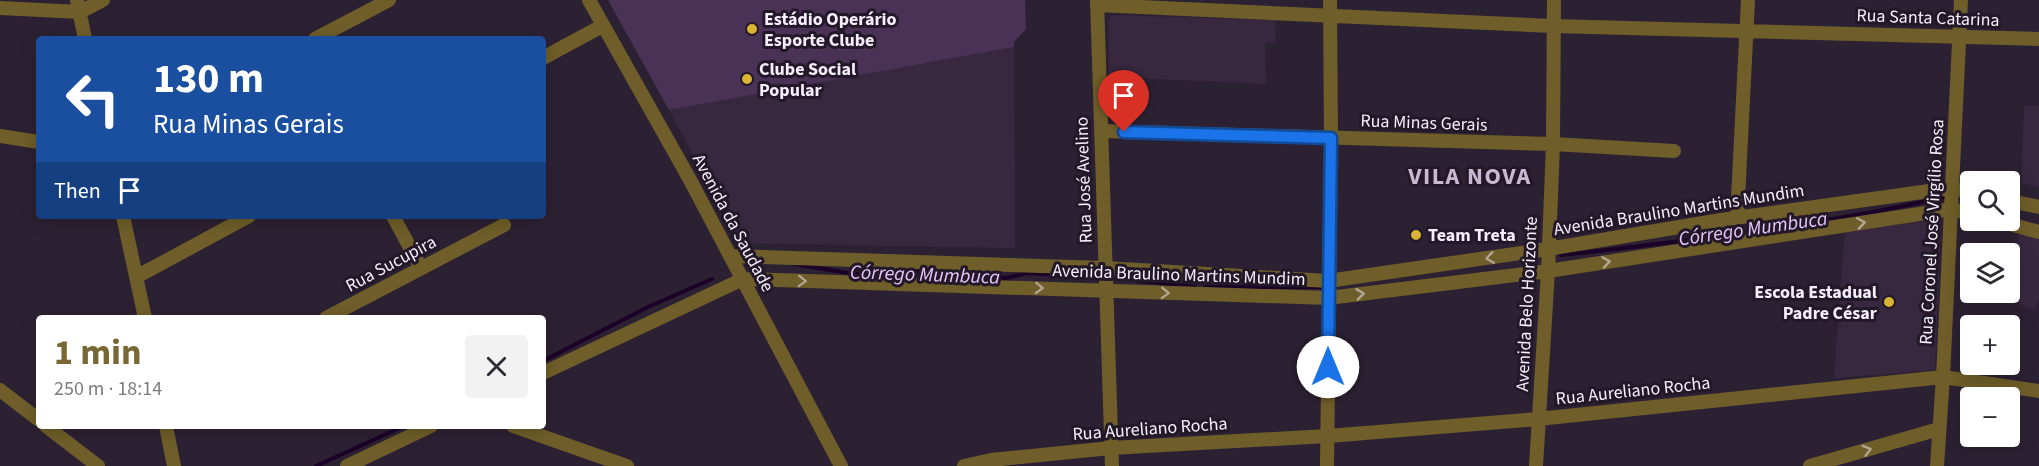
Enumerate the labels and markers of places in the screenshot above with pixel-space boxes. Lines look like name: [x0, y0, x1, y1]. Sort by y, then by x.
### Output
place label: Estádio Operário Esporte Clube: [764, 7, 897, 53]
marker: Estádio Operário Esporte Clube: [745, 22, 759, 36]
place label: Clube Social Popular: [759, 57, 856, 103]
pin: [1098, 70, 1149, 132]
marker: Clube Social Popular: [740, 72, 754, 86]
place label: Team Treta: [1428, 223, 1516, 248]
marker: Team Treta: [1409, 228, 1423, 242]
place label: Escola Estadual Padre César: [1754, 280, 1878, 326]
marker: Escola Estadual Padre César: [1882, 295, 1896, 309]

